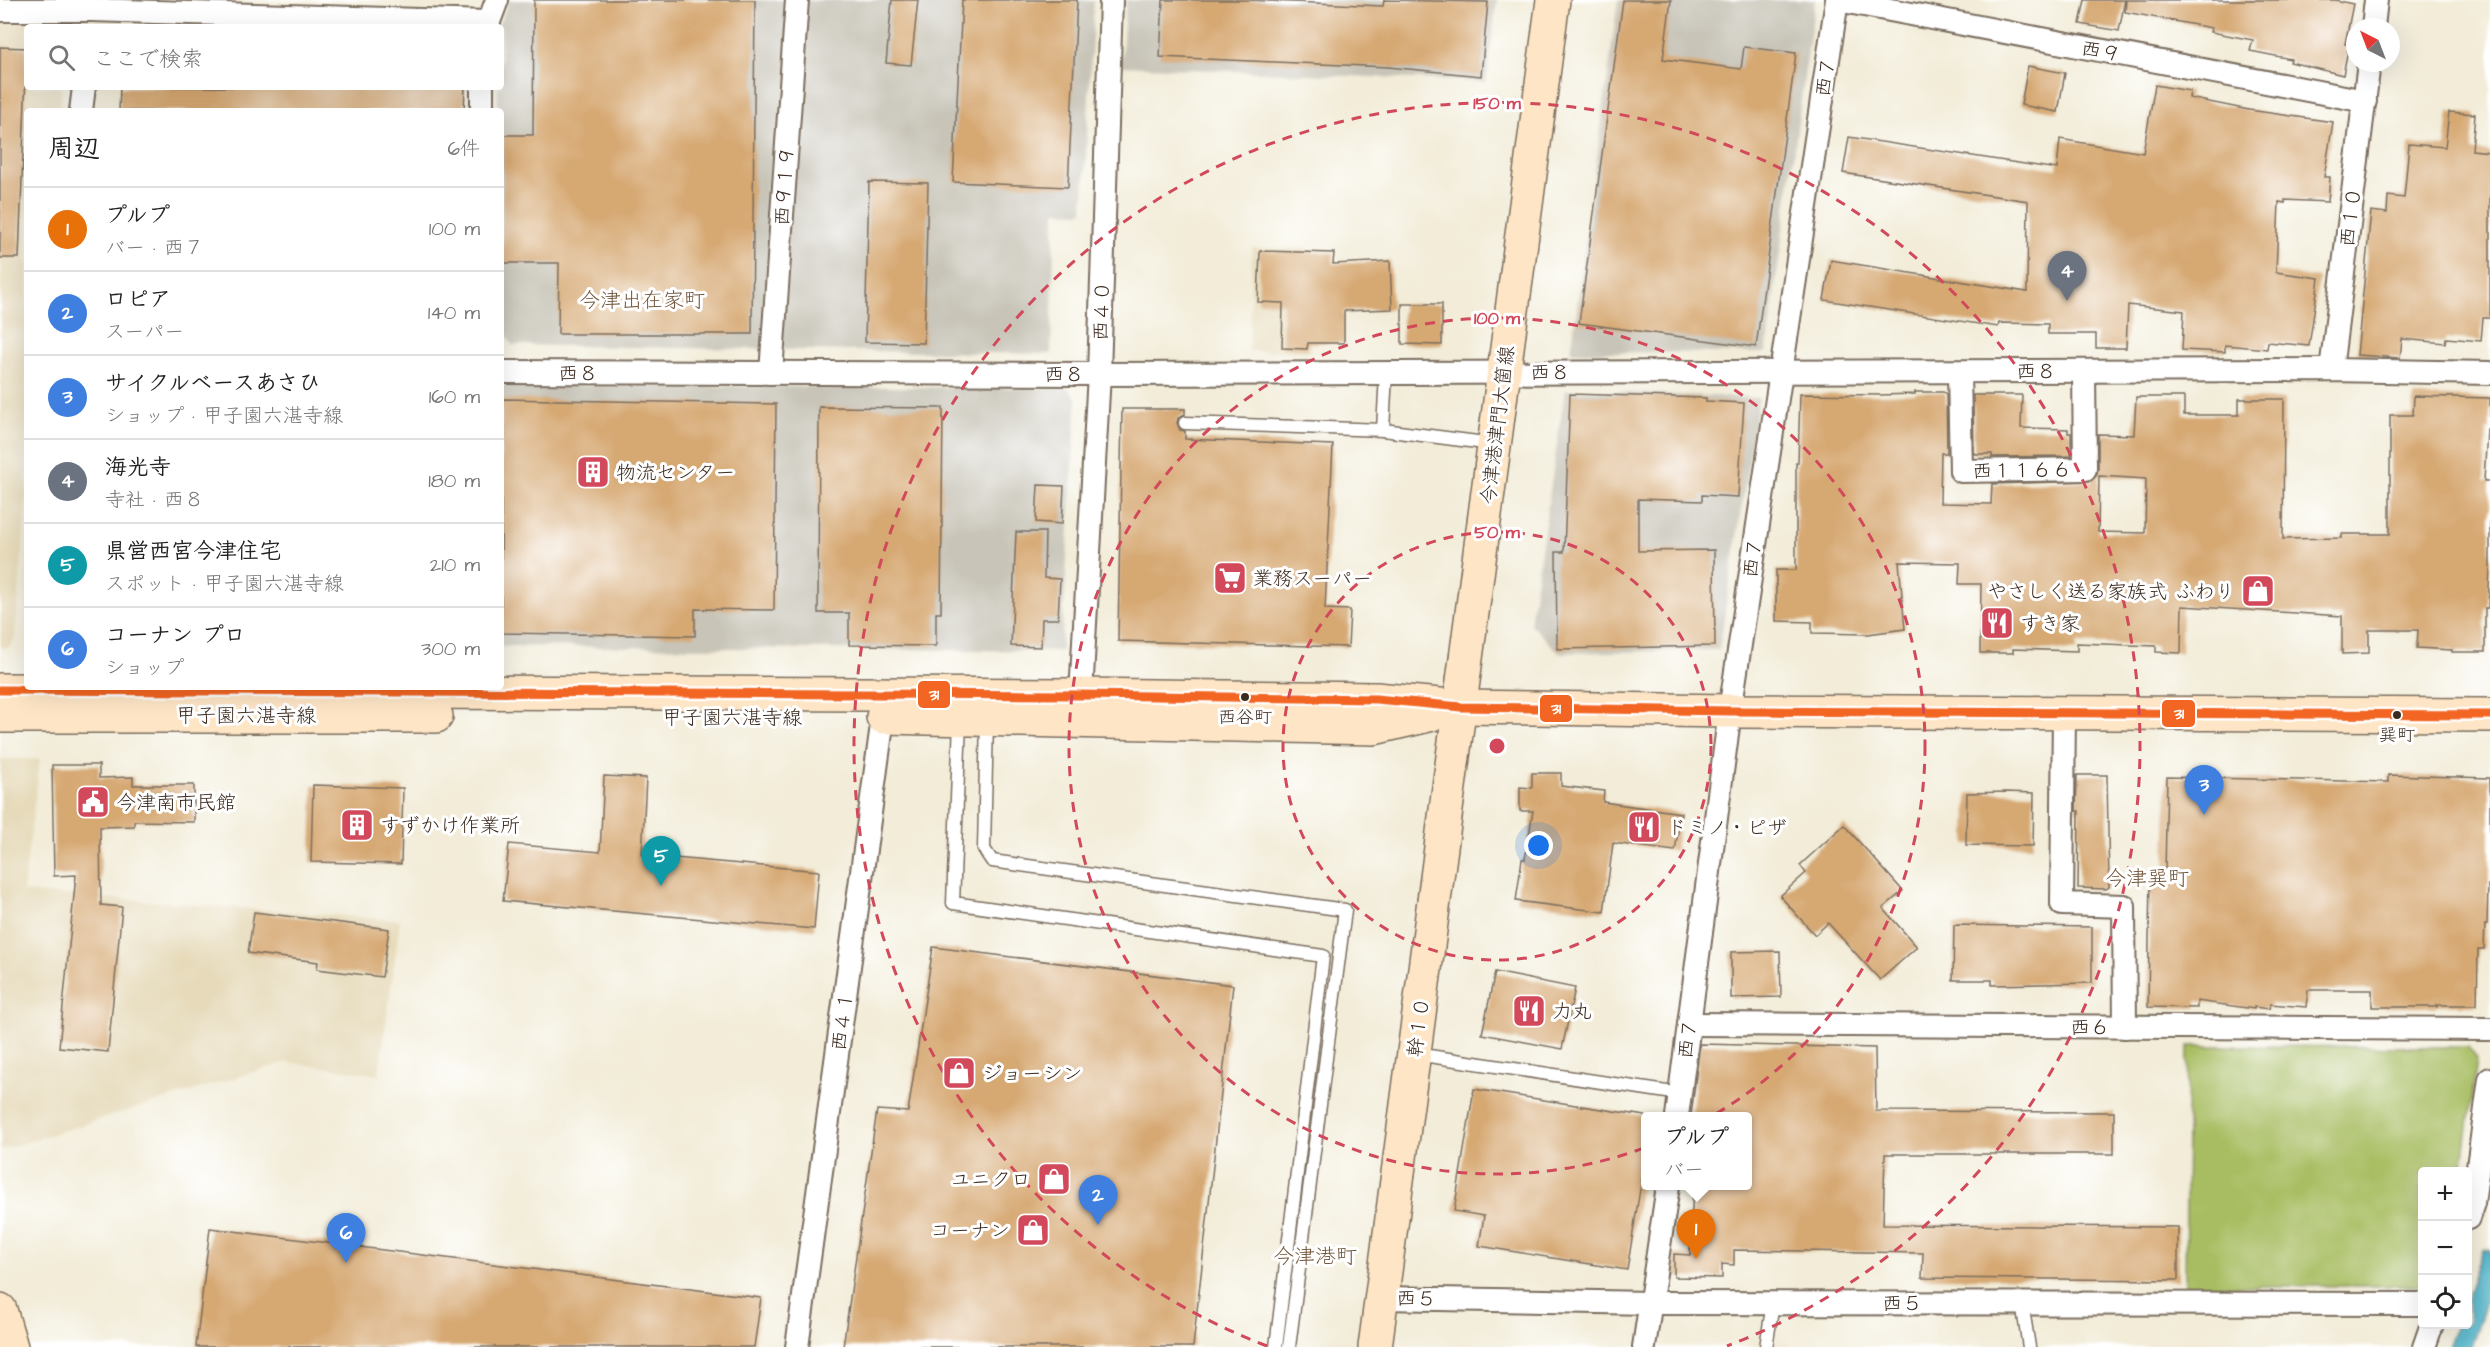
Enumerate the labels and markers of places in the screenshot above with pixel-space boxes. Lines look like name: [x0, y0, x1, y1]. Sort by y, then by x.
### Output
pin: 4: [2048, 252, 2086, 301]
building icon: 物流センター: [575, 454, 611, 490]
place label: 物流センター: [616, 459, 735, 487]
supermarket icon: 業務スーパー: [1212, 560, 1248, 596]
place label: 業務スーパー: [1253, 565, 1372, 593]
shop icon: やさしく送る家族式 ふわり: [2240, 573, 2276, 609]
place label: やさしく送る家族式 ふわり: [1987, 578, 2235, 606]
restaurant icon: すき家: [1979, 605, 2015, 641]
place label: すき家: [2020, 610, 2080, 638]
marker: 西谷町: [1239, 691, 1251, 703]
place label: 西谷町: [1218, 705, 1272, 730]
marker: 巽町: [2391, 709, 2403, 721]
place label: 巽町: [2379, 723, 2415, 748]
centre of rings: [1487, 736, 1507, 756]
pin: 3: [2184, 766, 2224, 815]
public building icon: 今津南市民館: [75, 784, 111, 820]
place label: 今津南市民館: [116, 789, 236, 817]
building icon: すずかけ作業所: [339, 807, 375, 843]
restaurant icon: ドミノ・ピザ: [1626, 809, 1662, 845]
place label: すずかけ作業所: [380, 812, 520, 840]
place label: ドミノ・ピザ: [1667, 814, 1787, 842]
pin: 5: [642, 836, 680, 886]
restaurant icon: 力丸: [1511, 993, 1547, 1029]
place label: 力丸: [1552, 998, 1592, 1026]
shop icon: ジョーシン: [941, 1055, 977, 1091]
place label: ジョーシン: [982, 1060, 1082, 1088]
shop icon: ユニクロ: [1036, 1161, 1072, 1197]
place label: ユニクロ: [951, 1166, 1031, 1194]
pin: 2: [1078, 1176, 1118, 1225]
pin: 1: [1676, 1210, 1716, 1259]
shop icon: コーナン: [1015, 1212, 1051, 1248]
pin: 6: [326, 1214, 366, 1263]
place label: コーナン: [930, 1217, 1010, 1245]

